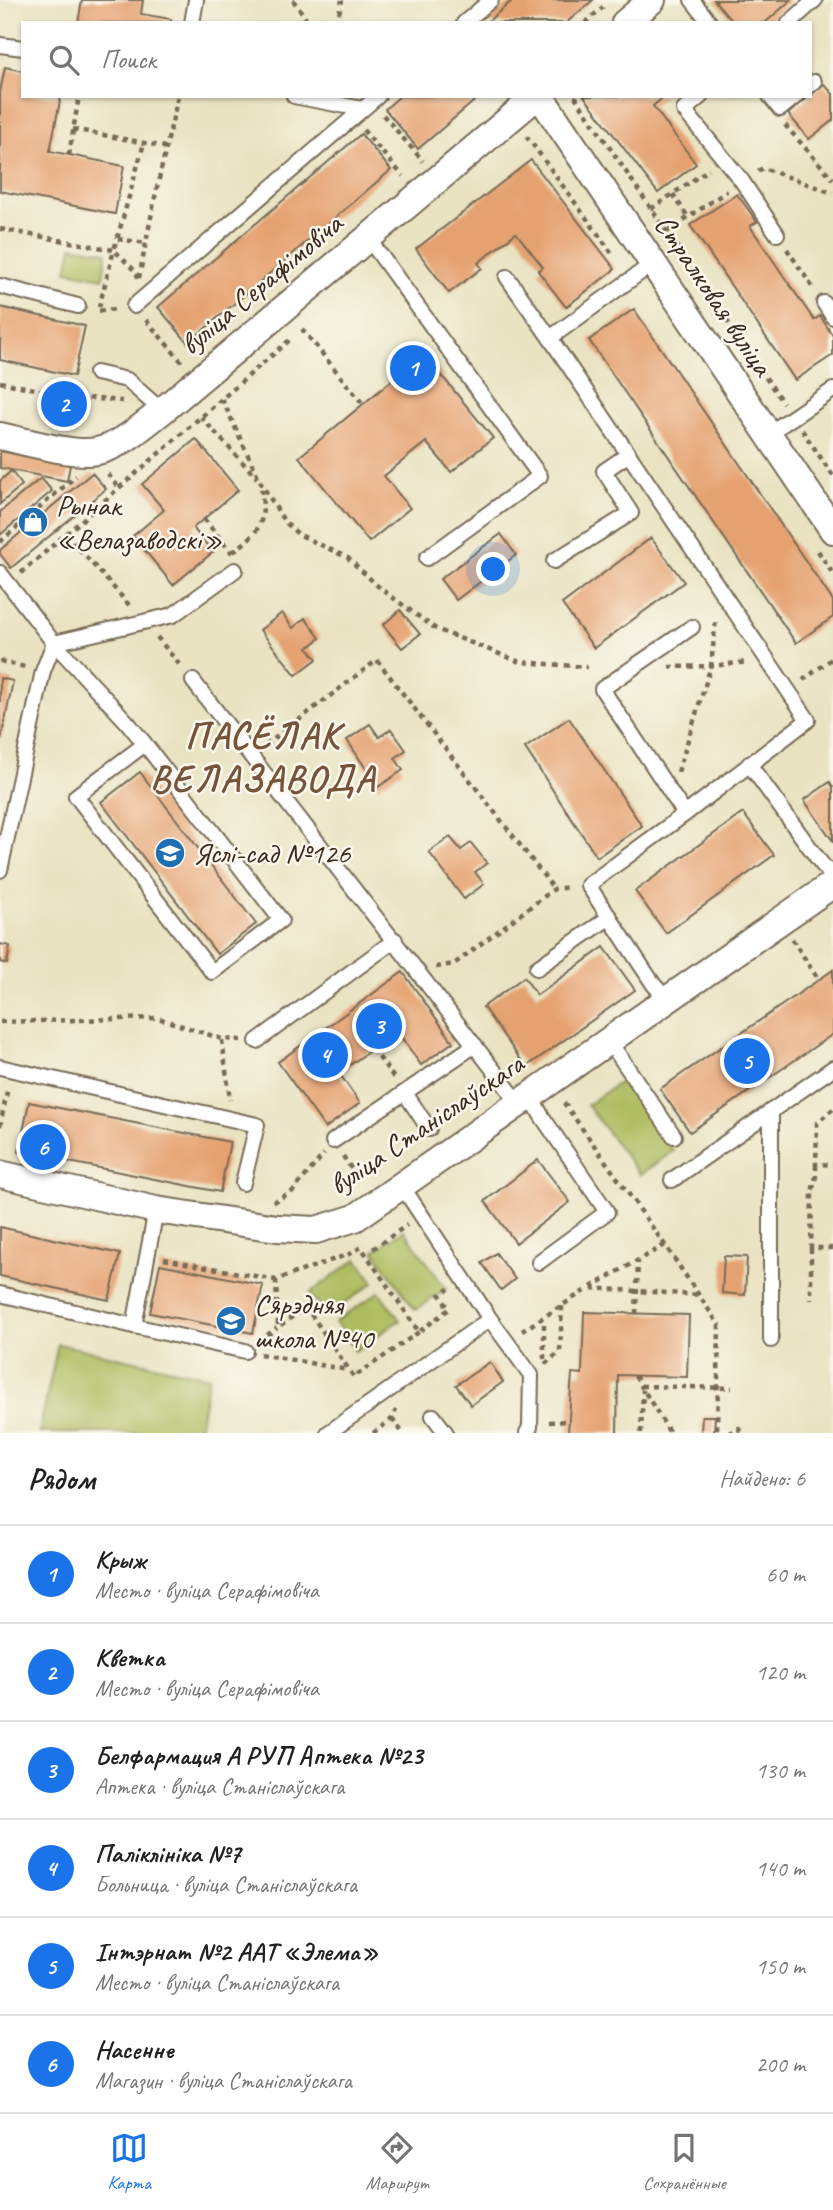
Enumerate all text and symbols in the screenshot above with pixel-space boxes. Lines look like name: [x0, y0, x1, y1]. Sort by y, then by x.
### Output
search box: [21, 21, 812, 98]
icon: search: [45, 41, 83, 79]
text: Поиск: [101, 43, 156, 76]
street label: вуліца Серафімовіча: [172, 204, 352, 363]
street label: Стралковая вуліца: [646, 207, 783, 385]
pin: 1: [390, 342, 436, 394]
pin: 2: [41, 378, 87, 430]
place label: Рынак «Велазаводскі»: [56, 486, 222, 558]
shop icon: Рынак «Велазаводскі»: [16, 505, 50, 539]
your location: [476, 552, 510, 586]
district label: ПАСЁЛАК ВЕЛАЗАВОДА: [150, 712, 377, 802]
place label: Яслі-сад №126: [193, 834, 352, 872]
school or university icon: Яслі-сад №126: [153, 836, 187, 870]
pin: 3: [356, 1000, 402, 1052]
pin: 4: [302, 1029, 348, 1081]
pin: 5: [724, 1035, 770, 1087]
street label: вуліца Станіслаўскага: [321, 1044, 532, 1203]
pin: 6: [20, 1121, 66, 1173]
place label: Сярэдняя школа №40: [254, 1285, 376, 1357]
school or university icon: Сярэдняя школа №40: [214, 1304, 248, 1338]
text: Рядом: [28, 1460, 95, 1498]
text: Найдено: 6: [719, 1464, 805, 1493]
text: Крыж: [95, 1543, 146, 1576]
text: 1: [46, 1560, 56, 1589]
text: 60 m: [766, 1560, 805, 1589]
text: Место · вуліца Серафімовіча: [95, 1576, 319, 1605]
text: Кветка: [95, 1641, 165, 1674]
text: 2: [46, 1658, 56, 1687]
text: 120 m: [756, 1658, 805, 1687]
text: Место · вуліца Серафімовіча: [95, 1674, 319, 1703]
text: Белфармация А РУП Аптека №23: [95, 1739, 423, 1772]
text: 3: [46, 1756, 56, 1785]
text: 130 m: [756, 1756, 805, 1785]
text: Аптека · вуліца Станіслаўскага: [95, 1772, 344, 1801]
text: Паліклініка №7: [95, 1837, 241, 1870]
text: 4: [46, 1854, 56, 1883]
text: 140 m: [756, 1854, 805, 1883]
text: Больница · вуліца Станіслаўскага: [95, 1870, 357, 1899]
text: Інтэрнат №2 ААТ «Элема»: [95, 1935, 378, 1968]
text: 5: [46, 1952, 56, 1981]
text: 150 m: [756, 1952, 805, 1981]
text: Место · вуліца Станіслаўскага: [95, 1968, 339, 1997]
text: Насенне: [95, 2033, 174, 2066]
text: 6: [46, 2050, 56, 2079]
text: 200 m: [756, 2050, 805, 2079]
text: Магазин · вуліца Станіслаўскага: [95, 2066, 352, 2095]
tab: Карта: [107, 2129, 151, 2195]
tab: Маршрут: [366, 2129, 428, 2195]
tab: Сохранённые: [643, 2129, 726, 2195]

